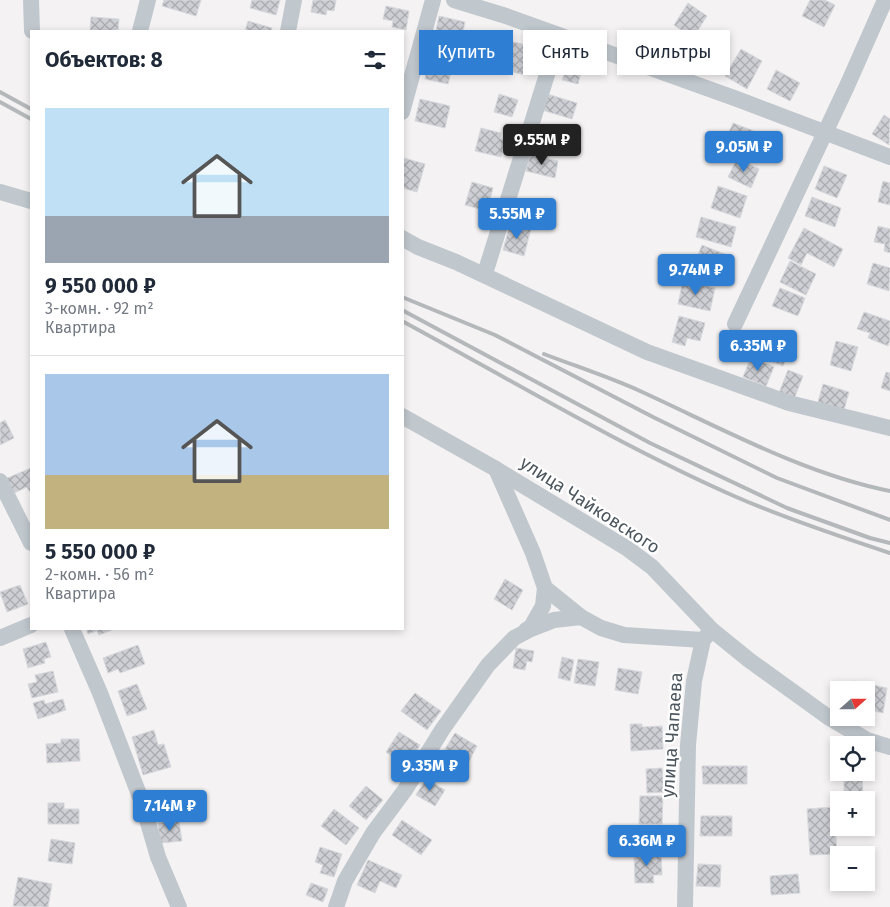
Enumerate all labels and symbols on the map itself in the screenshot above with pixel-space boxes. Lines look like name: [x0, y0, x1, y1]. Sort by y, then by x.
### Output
pin: 9.55M ₽: [496, 124, 588, 166]
pin: 9.05M ₽: [698, 130, 790, 173]
pin: 5.55M ₽: [471, 198, 563, 240]
pin: 9.74M ₽: [650, 254, 742, 296]
pin: 6.35M ₽: [712, 330, 804, 372]
street label: улица Чайковского: [516, 452, 664, 558]
street label: улица Чапаева: [657, 672, 687, 798]
north arrow: [830, 681, 875, 726]
pin: 9.35M ₽: [384, 750, 476, 792]
pin: 7.14M ₽: [124, 790, 216, 832]
pin: 6.36M ₽: [601, 824, 693, 867]

